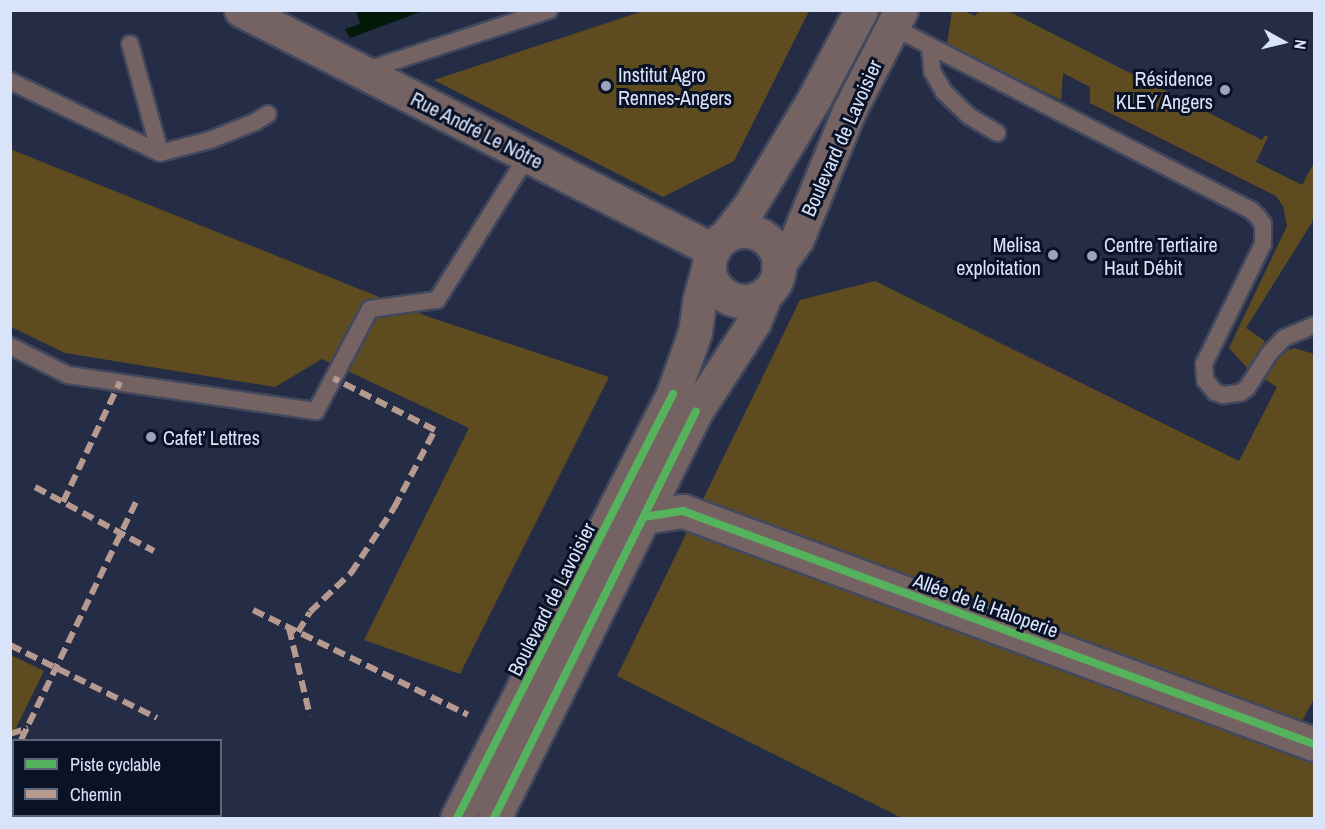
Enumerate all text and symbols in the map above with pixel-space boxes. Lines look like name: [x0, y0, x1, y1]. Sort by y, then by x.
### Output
north arrow: [1253, 12, 1313, 72]
text: N: [1289, 38, 1312, 51]
street label: Boulevard de Lavoisier: [796, 56, 886, 220]
place label: Institut Agro Rennes-Angers: [618, 62, 732, 109]
place label: Résidence KLEY Angers: [1115, 66, 1213, 113]
marker: Institut Agro Rennes-Angers: [599, 79, 613, 93]
marker: Résidence KLEY Angers: [1218, 83, 1232, 97]
street label: Rue André Le Nôtre: [407, 86, 547, 174]
place label: Melisa exploitation: [956, 232, 1041, 279]
place label: Centre Tertiaire Haut Débit: [1104, 232, 1218, 279]
marker: Melisa exploitation: [1046, 248, 1060, 262]
marker: Centre Tertiaire Haut Débit: [1085, 249, 1099, 263]
place label: Cafet’ Lettres: [163, 425, 261, 449]
marker: Cafet’ Lettres: [144, 430, 158, 444]
street label: Boulevard de Lavoisier: [502, 518, 600, 680]
street label: Allée de la Haloperie: [910, 568, 1062, 642]
legend: [12, 739, 222, 817]
text: Piste cyclable: [70, 752, 161, 777]
text: Chemin: [70, 782, 122, 807]

